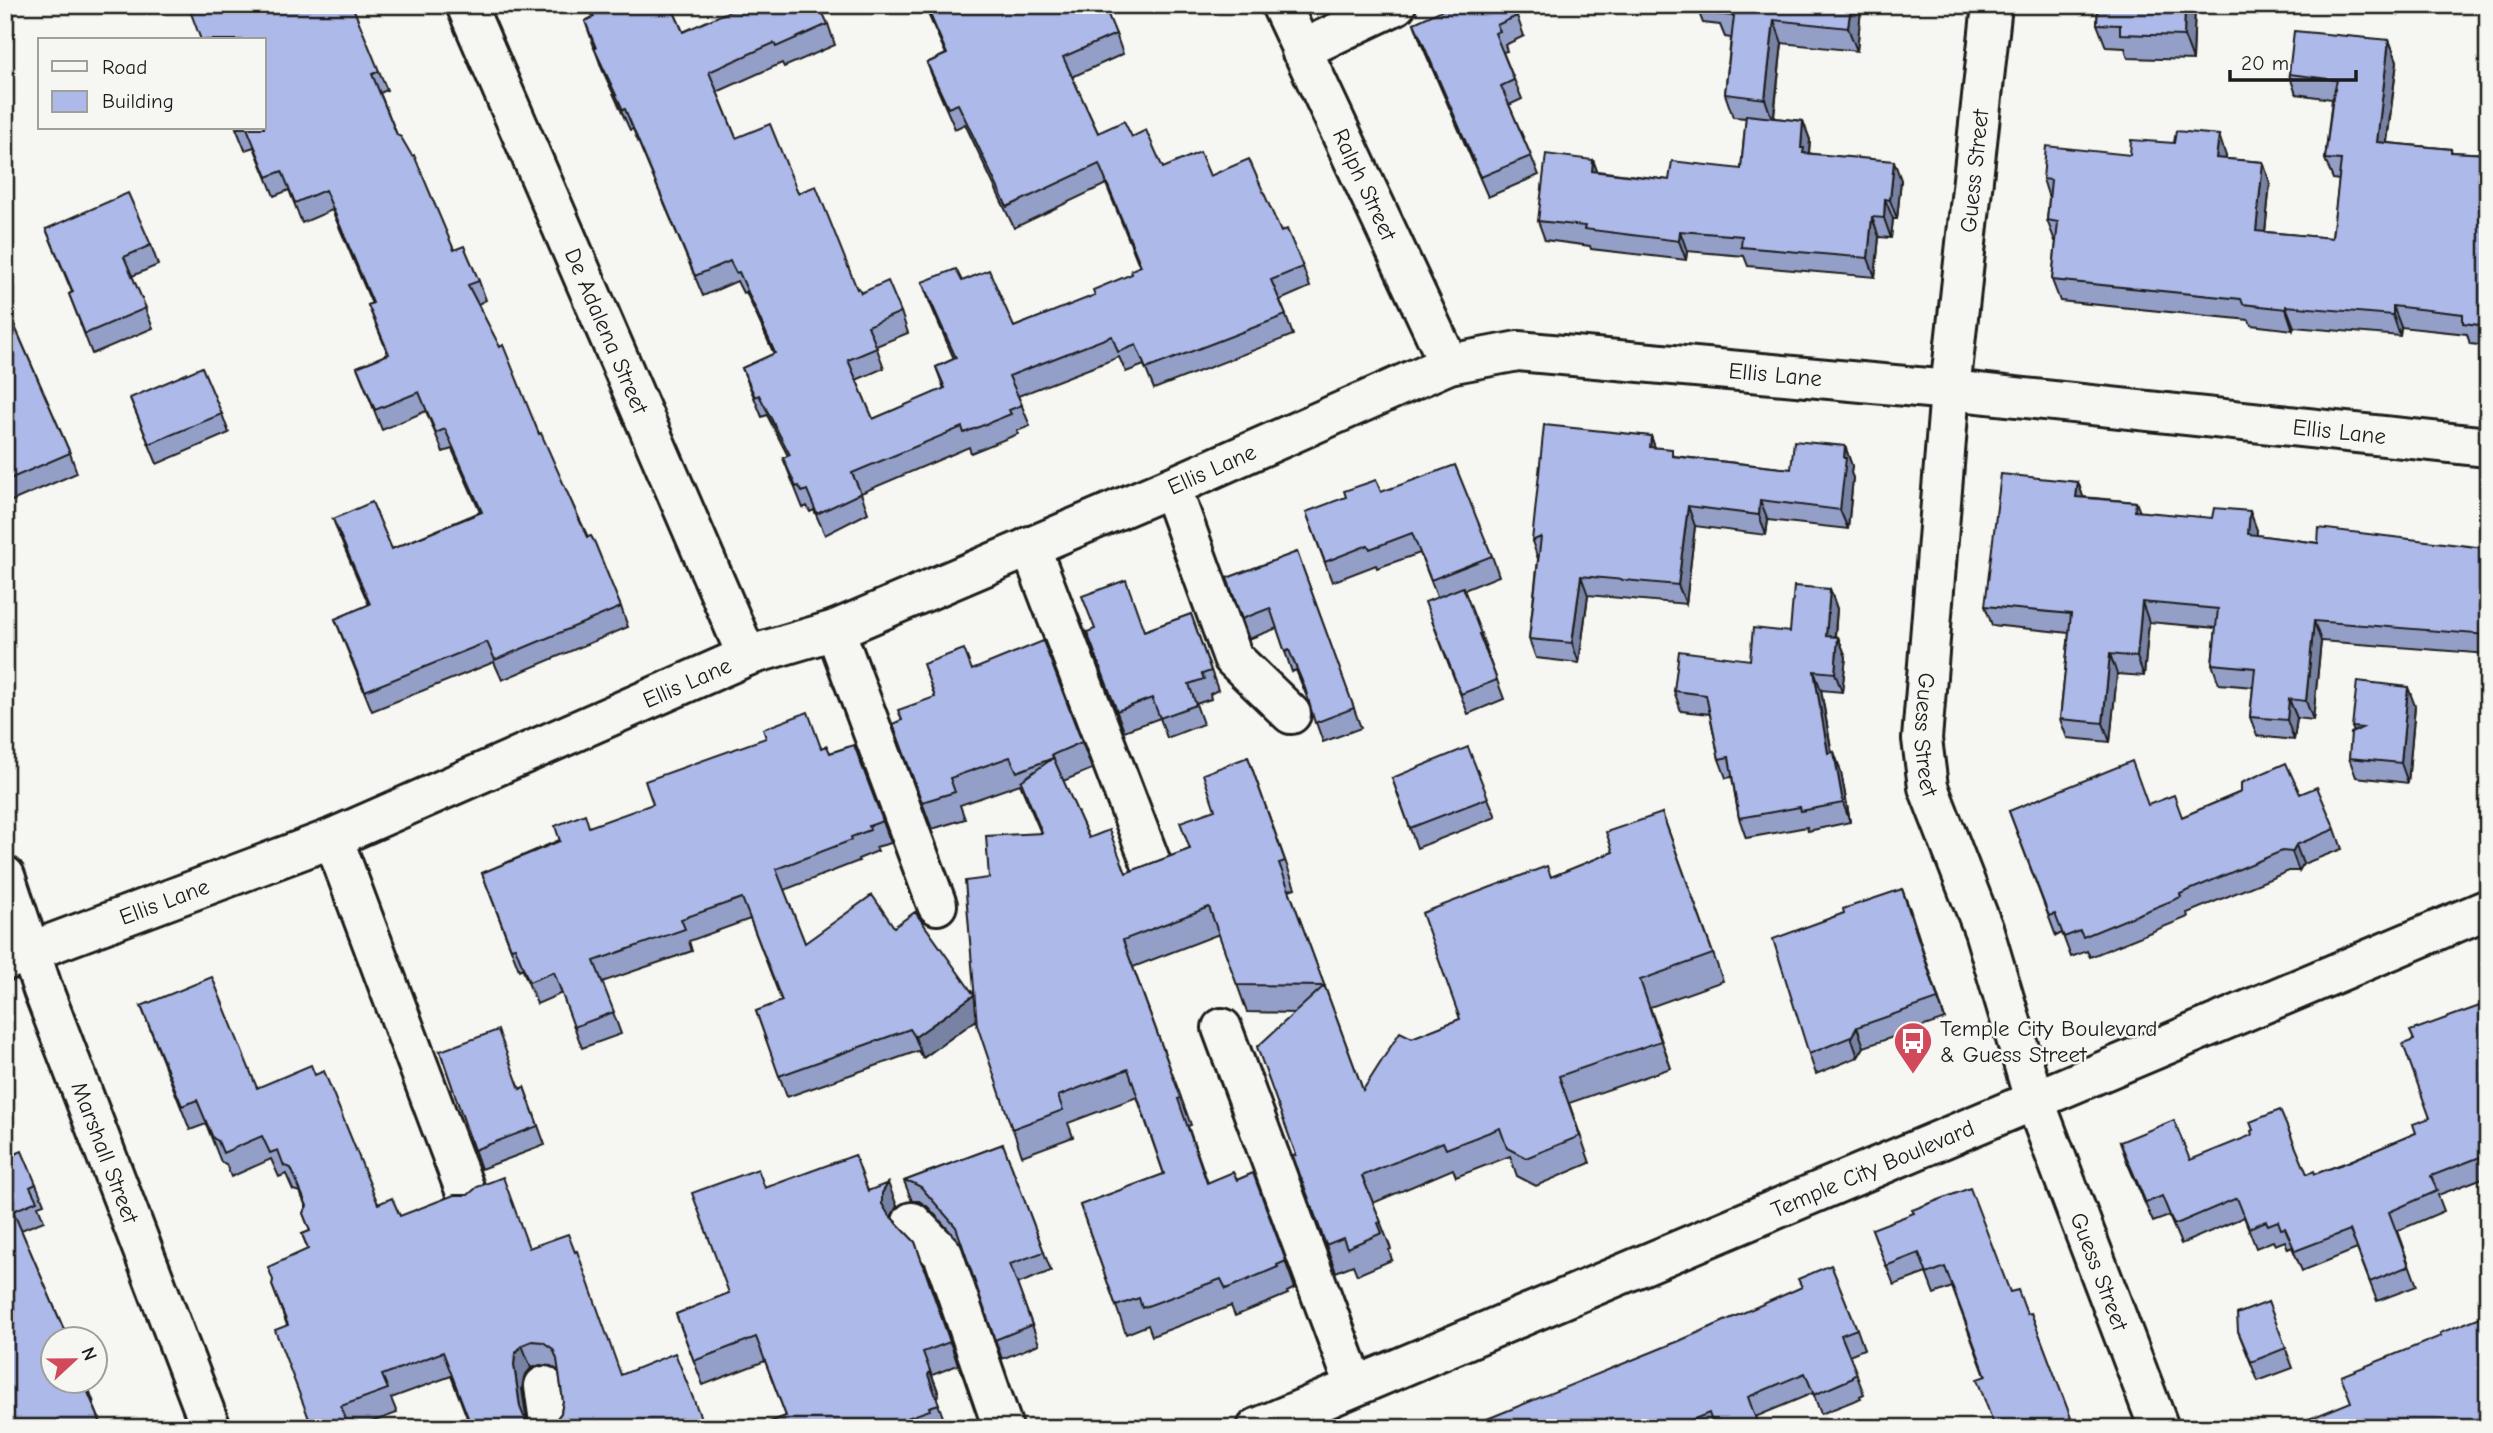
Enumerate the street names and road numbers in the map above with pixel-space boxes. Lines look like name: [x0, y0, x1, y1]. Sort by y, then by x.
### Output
street label: Guess Street: [1955, 106, 1995, 234]
street label: Ralph Street: [1327, 124, 1403, 246]
street label: De Adalena Street: [559, 244, 654, 419]
street label: Ellis Lane: [1727, 357, 1823, 392]
street label: Ellis Lane: [2291, 413, 2387, 450]
street label: Ellis Lane: [1164, 438, 1260, 501]
street label: Ellis Lane: [639, 652, 736, 714]
street label: Guess Street: [1908, 672, 1944, 802]
street label: Ellis Lane: [116, 873, 213, 931]
street label: Marshall Street: [65, 1078, 145, 1228]
street label: Temple City Boulevard: [1767, 1114, 1978, 1224]
street label: Guess Street: [2064, 1209, 2134, 1336]

